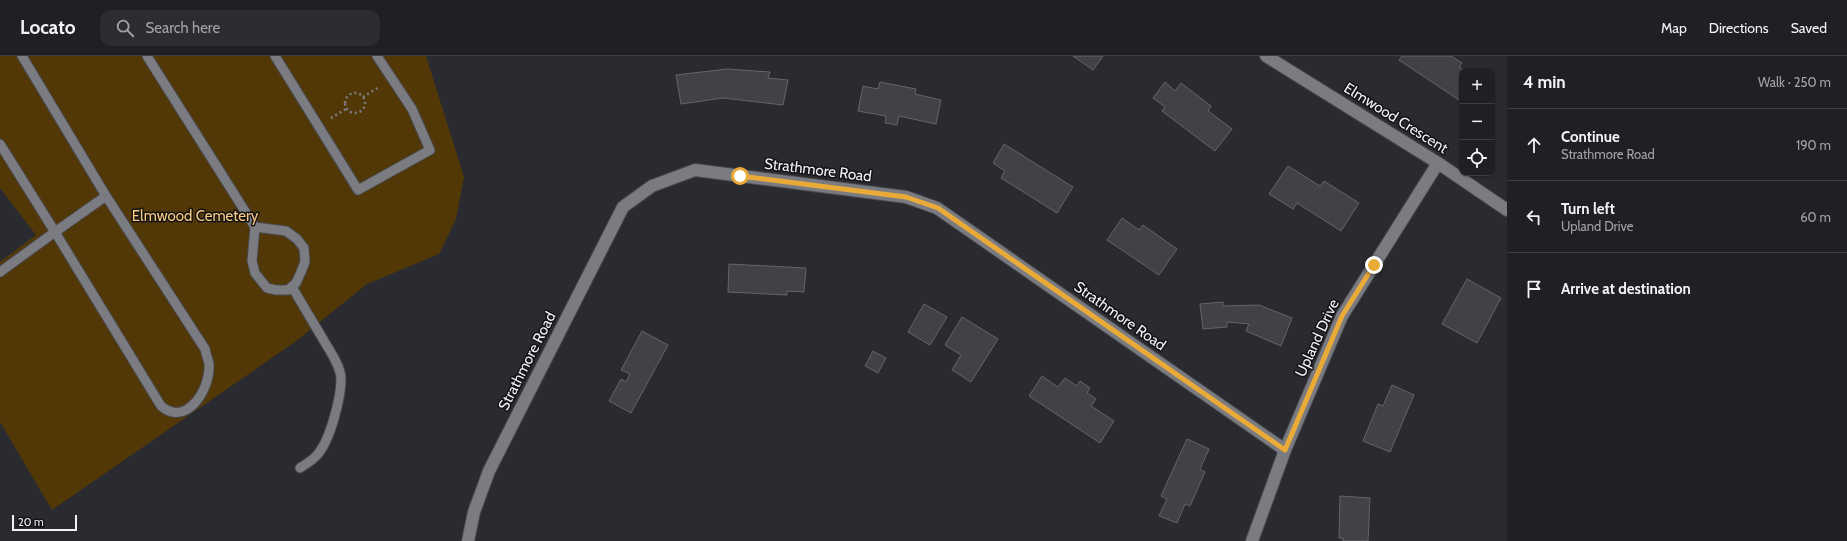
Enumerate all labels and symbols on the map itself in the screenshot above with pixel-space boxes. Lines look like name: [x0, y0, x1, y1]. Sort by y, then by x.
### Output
street label: Elmwood Crescent: [1341, 79, 1451, 157]
street label: Strathmore Road: [763, 154, 873, 186]
route start: [731, 167, 749, 185]
park label: Elmwood Cemetery: [132, 207, 259, 225]
route end: [1365, 256, 1383, 274]
street label: Strathmore Road: [1071, 278, 1169, 354]
street label: Upland Drive: [1291, 296, 1343, 380]
street label: Strathmore Road: [494, 309, 560, 413]
scale bar: [12, 513, 77, 532]

